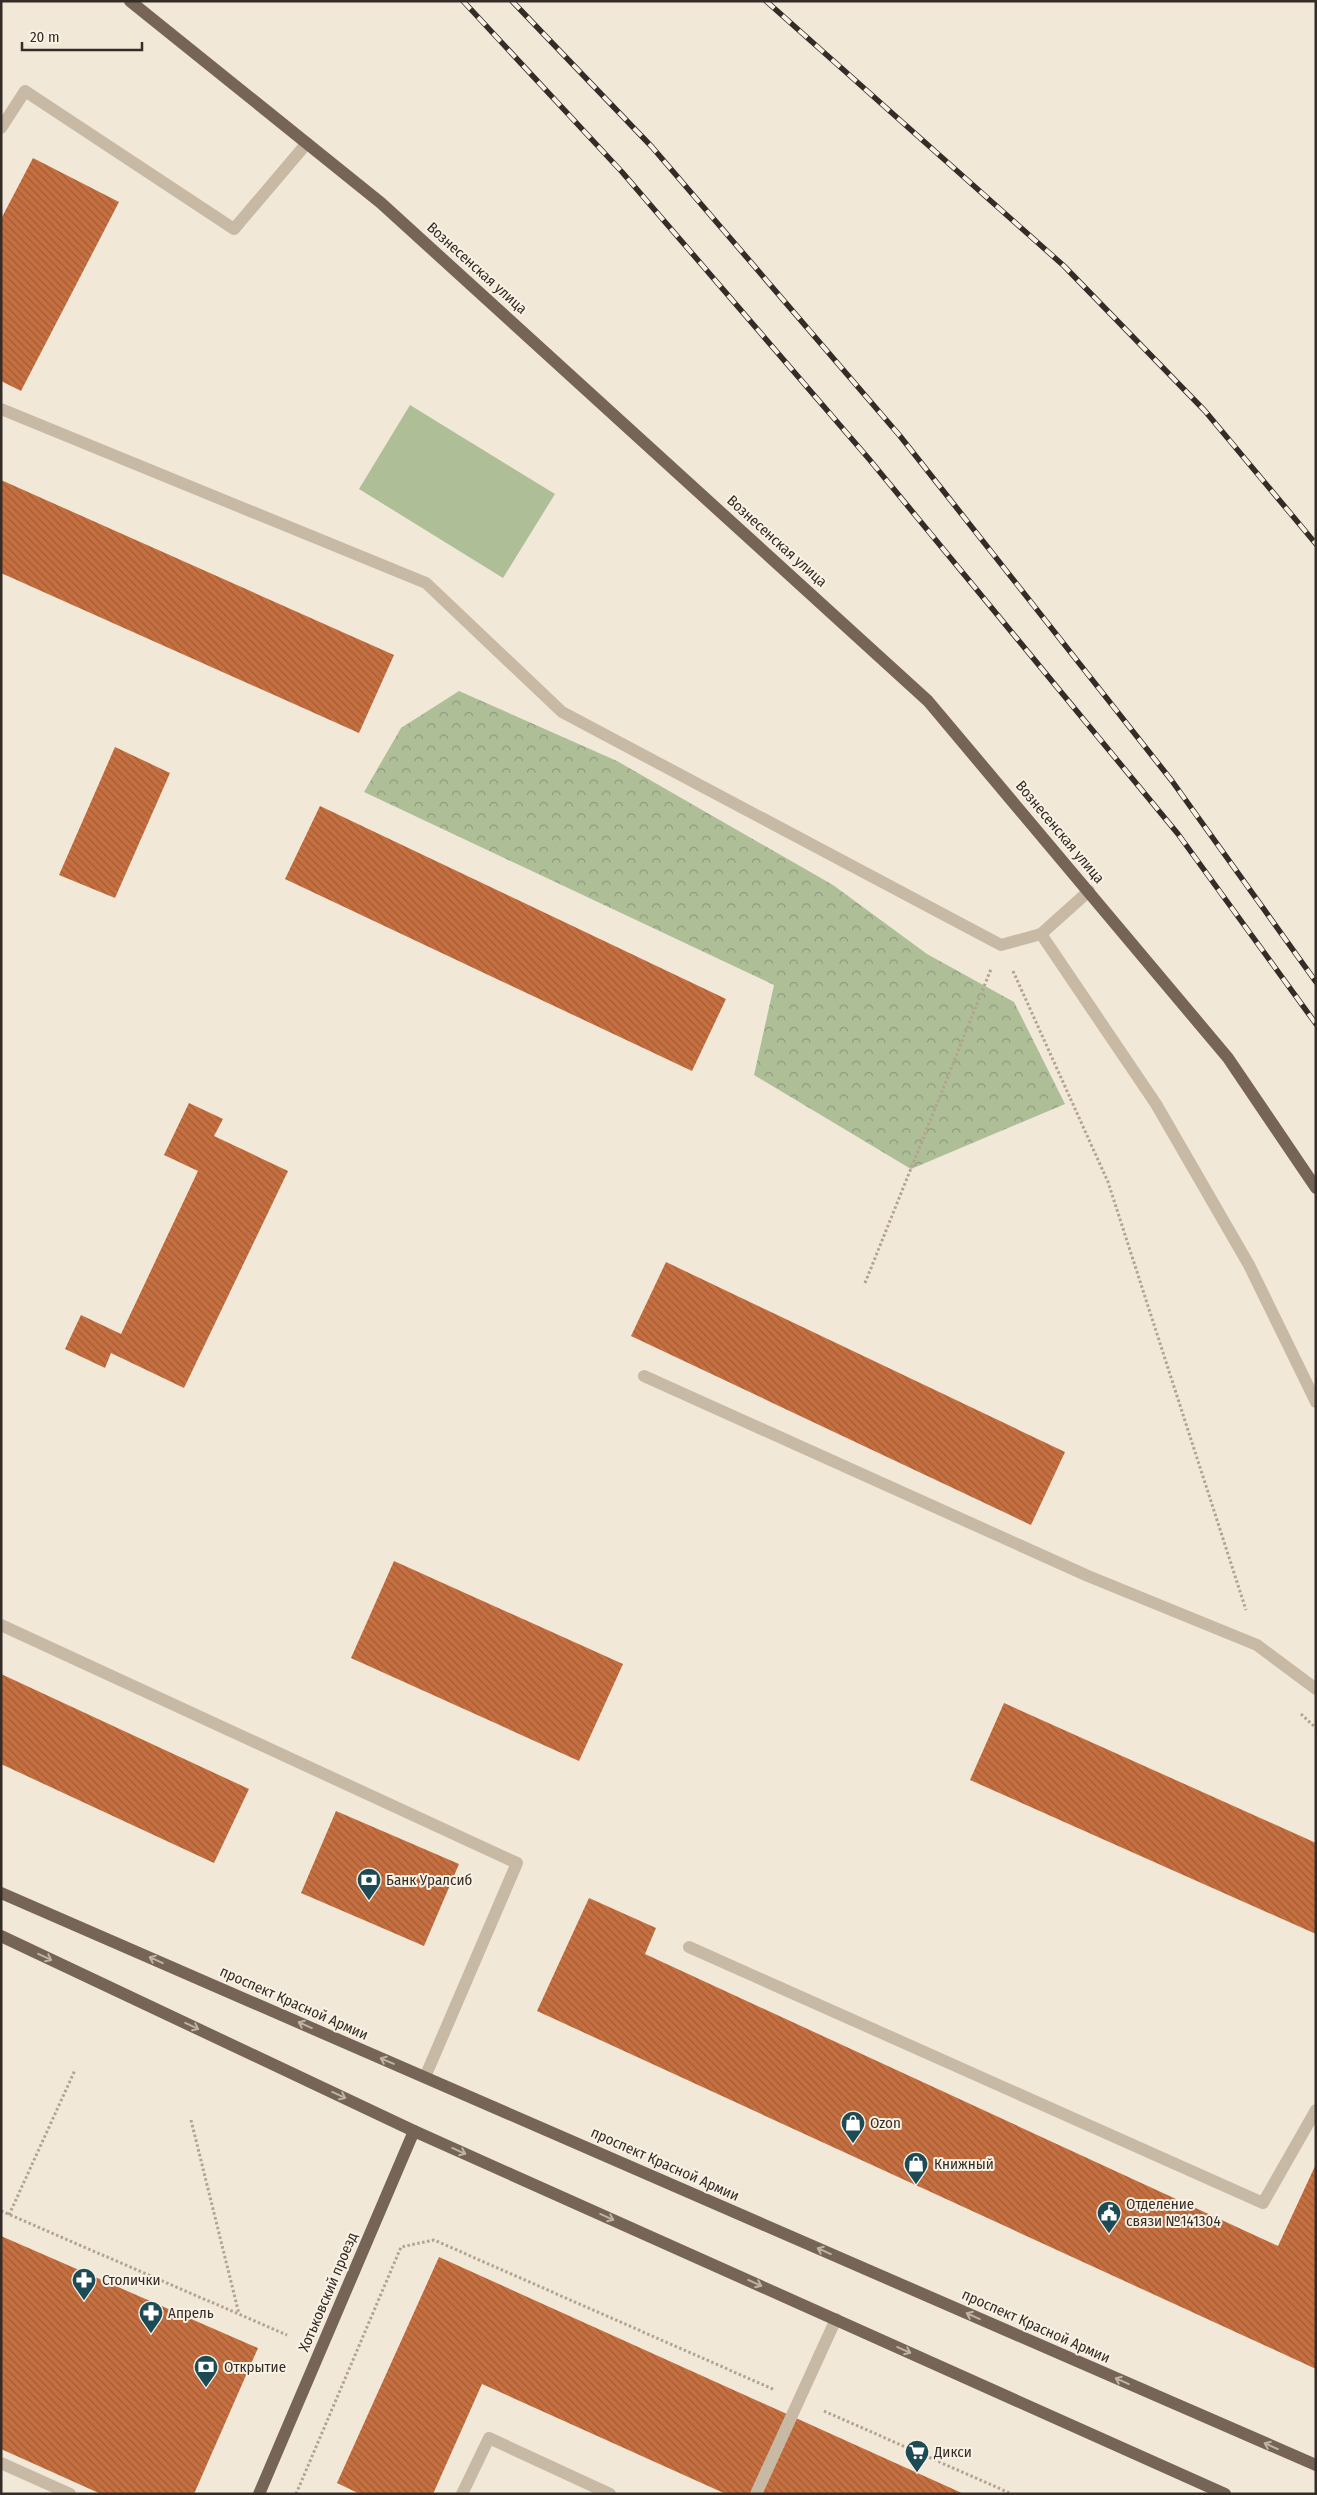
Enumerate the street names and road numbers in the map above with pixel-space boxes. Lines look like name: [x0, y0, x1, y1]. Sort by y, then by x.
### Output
street label: Вознесенская улица: [423, 218, 531, 318]
street label: Вознесенская улица: [723, 491, 831, 591]
street label: Вознесенская улица: [1012, 777, 1108, 887]
street label: проспект Красной Армии: [217, 1962, 371, 2044]
street label: проспект Красной Армии: [588, 2123, 742, 2205]
street label: Хотьковский проезд: [295, 2230, 361, 2354]
street label: проспект Красной Армии: [959, 2285, 1113, 2367]

